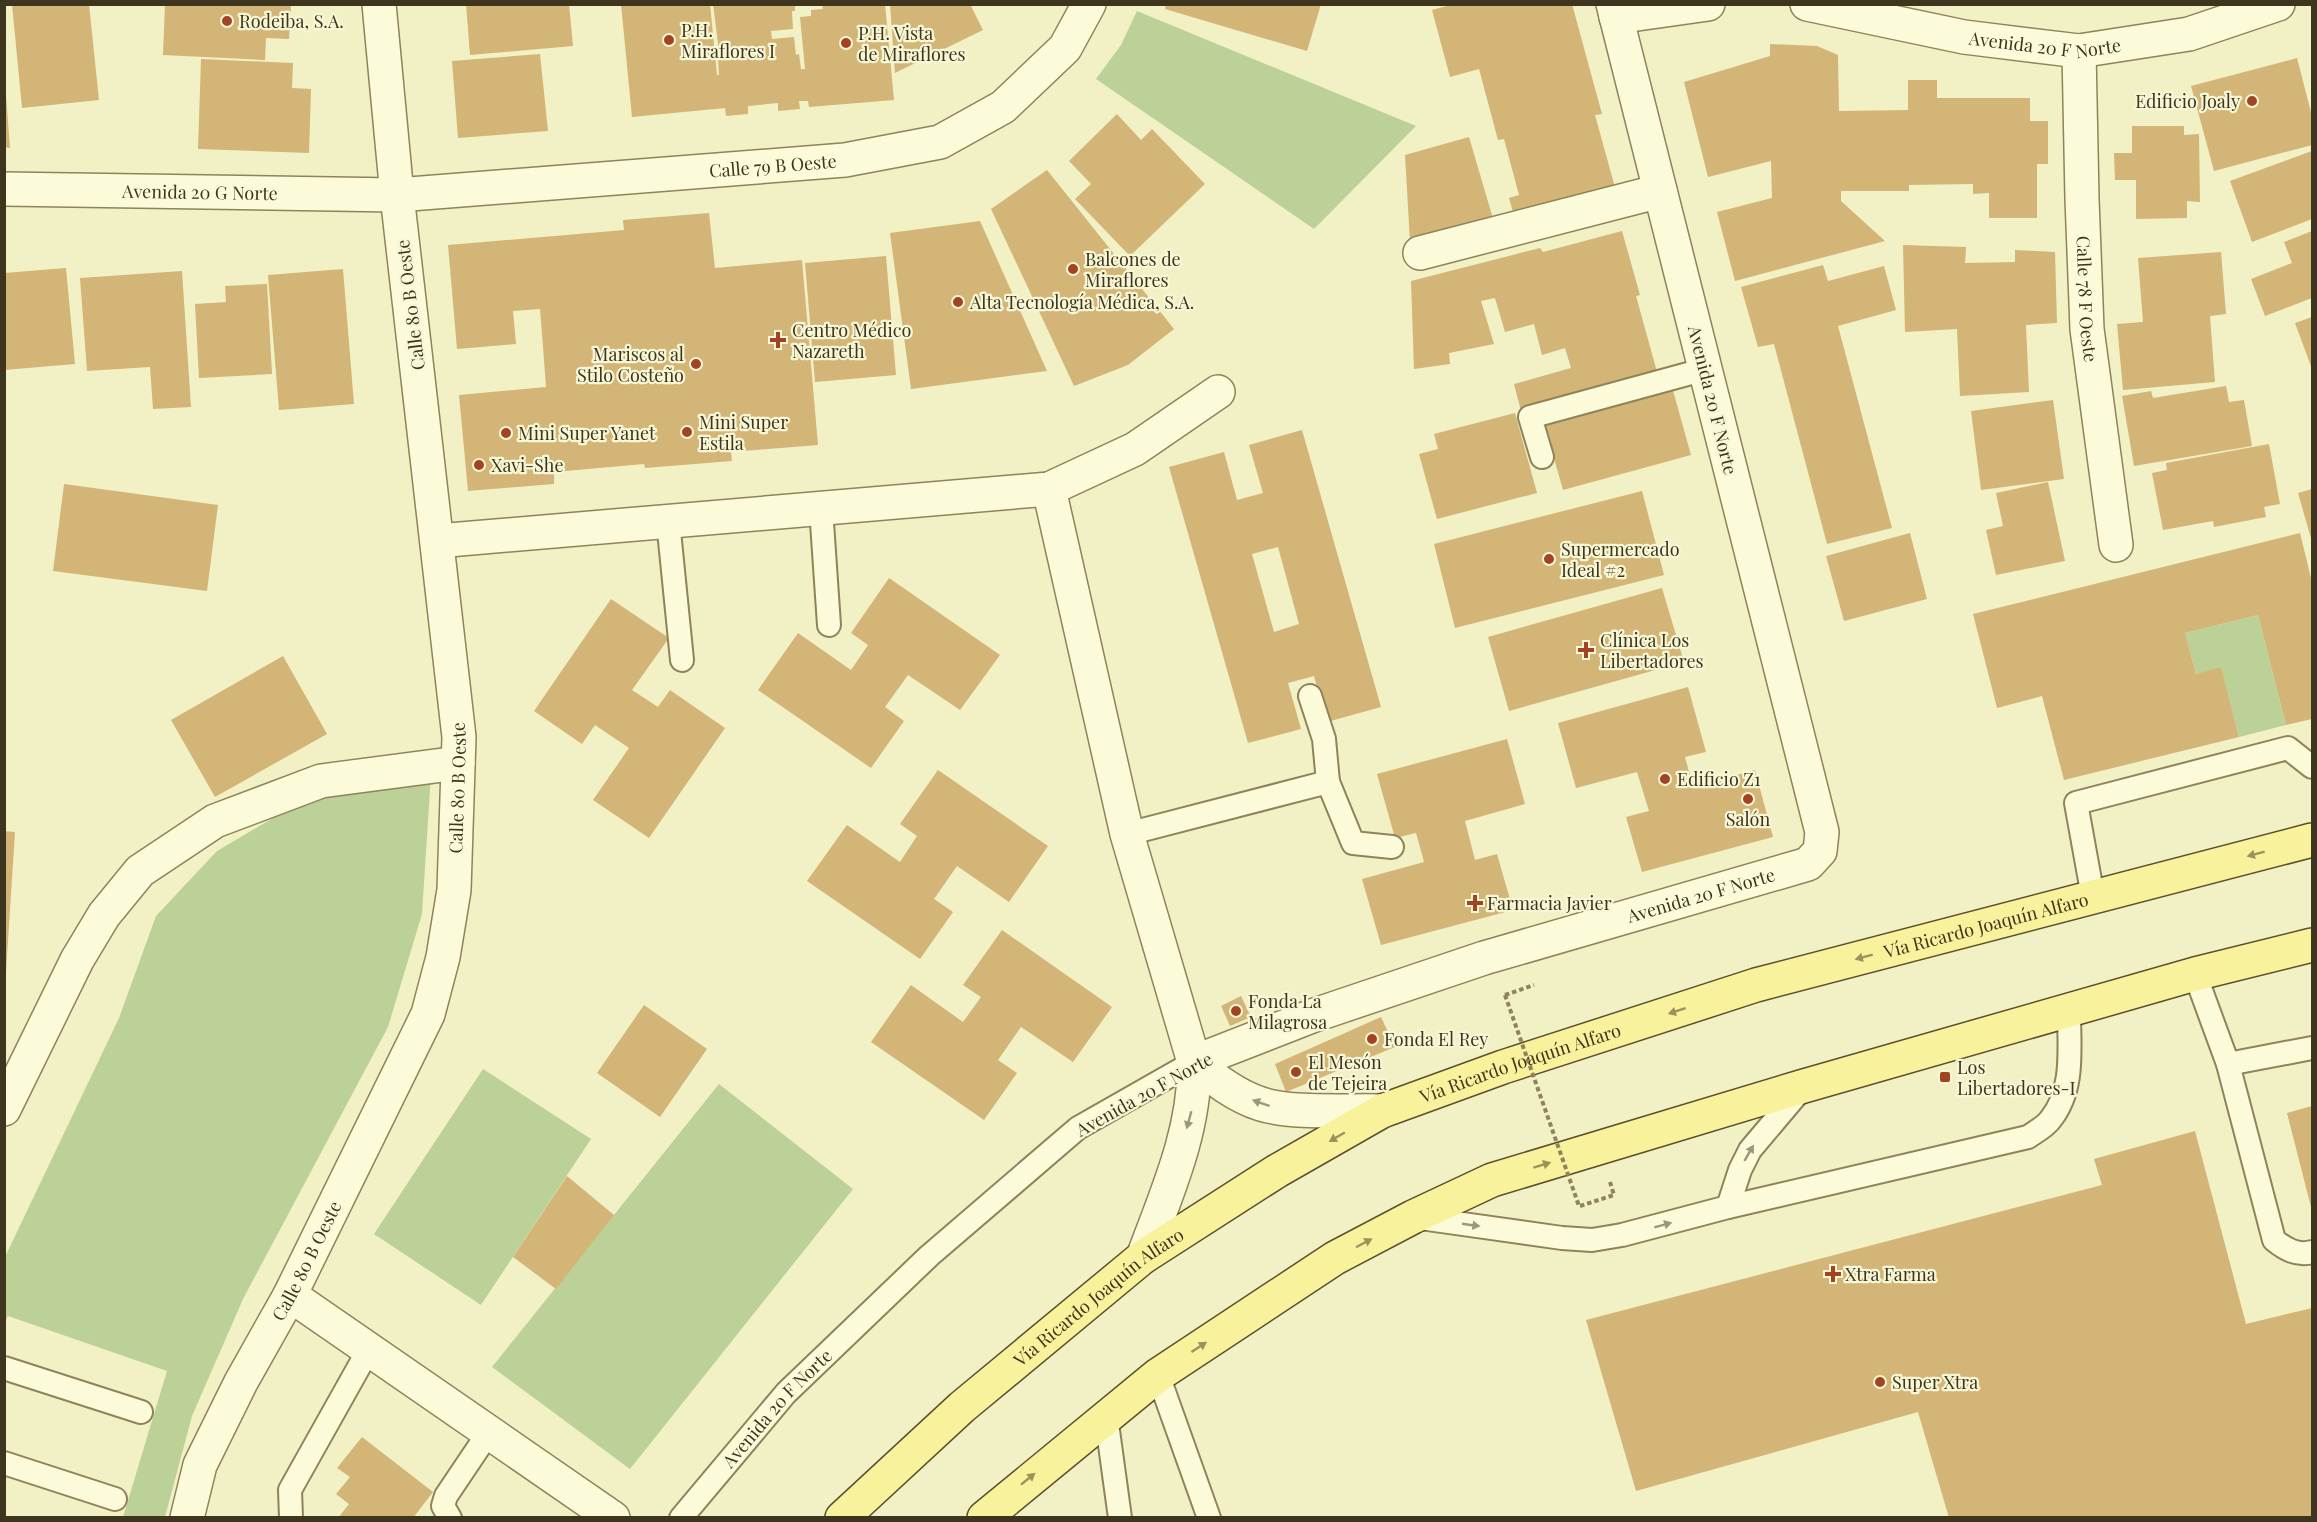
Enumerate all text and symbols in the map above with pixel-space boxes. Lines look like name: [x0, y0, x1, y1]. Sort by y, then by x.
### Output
place label: Rodeiba, S.A.: [239, 9, 344, 33]
marker: Rodeiba, S.A.: [220, 14, 234, 28]
place label: P.H. Miraflores I: [681, 18, 775, 63]
place label: P.H. Vista de Miraflores: [858, 21, 966, 66]
street label: Avenida 20 F Norte: [1967, 26, 2122, 63]
marker: P.H. Miraflores I: [662, 33, 676, 47]
marker: P.H. Vista de Miraflores: [839, 36, 853, 50]
place label: Edificio Joaly: [2135, 89, 2240, 113]
marker: Edificio Joaly: [2245, 94, 2259, 108]
street label: Calle 79 B Oeste: [708, 149, 837, 183]
street label: Avenida 20 G Norte: [121, 179, 278, 205]
street label: Calle 78 F Oeste: [2071, 235, 2103, 363]
street label: Calle 80 B Oeste: [390, 238, 430, 372]
place label: Balcones de Miraflores: [1085, 247, 1181, 292]
marker: Balcones de Miraflores: [1066, 262, 1080, 276]
place label: Alta Tecnología Médica, S.A.: [969, 290, 1194, 314]
marker: Alta Tecnología Médica, S.A.: [951, 295, 965, 309]
place label: Centro Médico Nazareth: [792, 318, 912, 363]
street label: Avenida 20 F Norte: [1683, 322, 1743, 477]
marker: Centro Médico Nazareth: [769, 331, 787, 349]
place label: Mariscos al Stilo Costeño: [577, 342, 684, 387]
marker: Mariscos al Stilo Costeño: [689, 357, 703, 371]
place label: Mini Super Estila: [699, 410, 788, 455]
place label: Mini Super Yanet: [518, 421, 656, 445]
marker: Mini Super Estila: [680, 425, 694, 439]
marker: Mini Super Yanet: [499, 426, 513, 440]
place label: Xavi-She: [491, 453, 564, 477]
marker: Xavi-She: [472, 458, 486, 472]
place label: Supermercado Ideal #2: [1561, 537, 1680, 582]
marker: Supermercado Ideal #2: [1542, 552, 1556, 566]
place label: Clínica Los Libertadores: [1600, 628, 1704, 673]
marker: Clínica Los Libertadores: [1577, 641, 1595, 659]
street label: Calle 80 B Oeste: [443, 721, 471, 854]
place label: Edificio Z1: [1677, 767, 1761, 791]
marker: Edificio Z1: [1658, 772, 1672, 786]
marker: Salón: [1741, 792, 1755, 806]
place label: Salón: [1726, 807, 1770, 831]
one-way arrow: [2247, 850, 2265, 860]
street label: Avenida 20 F Norte: [1623, 862, 1778, 928]
street label: Vía Ricardo Joaquín Alfaro: [1880, 887, 2091, 964]
place label: Farmacia Javier: [1487, 891, 1612, 915]
marker: Farmacia Javier: [1468, 896, 1482, 910]
one-way arrow: [1855, 953, 1873, 962]
place label: Fonda La Milagrosa: [1248, 989, 1327, 1034]
marker: Fonda La Milagrosa: [1229, 1004, 1243, 1018]
one-way arrow: [1668, 1007, 1686, 1016]
street label: Vía Ricardo Joaquín Alfaro: [1415, 1018, 1624, 1109]
place label: Fonda El Rey: [1384, 1027, 1488, 1051]
marker: Fonda El Rey: [1365, 1032, 1379, 1046]
street label: Avenida 20 F Norte: [1071, 1046, 1217, 1142]
place label: El Mesón de Tejeira: [1308, 1050, 1387, 1095]
place label: Los Libertadores-I: [1957, 1055, 2076, 1100]
marker: El Mesón de Tejeira: [1289, 1065, 1303, 1079]
marker: Los Libertadores-I: [1938, 1070, 1952, 1084]
one-way arrow: [1252, 1098, 1270, 1108]
one-way arrow: [1183, 1111, 1193, 1129]
one-way arrow: [1329, 1131, 1345, 1142]
one-way arrow: [1744, 1145, 1755, 1161]
one-way arrow: [1533, 1160, 1551, 1169]
street label: Calle 80 B Oeste: [266, 1197, 346, 1325]
one-way arrow: [1654, 1219, 1672, 1229]
one-way arrow: [1461, 1221, 1480, 1230]
street label: Vía Ricardo Joaquín Alfaro: [1008, 1222, 1188, 1372]
one-way arrow: [1355, 1238, 1372, 1248]
place label: Xtra Farma: [1845, 1262, 1936, 1286]
marker: Xtra Farma: [1826, 1267, 1840, 1281]
one-way arrow: [1191, 1342, 1207, 1353]
street label: Avenida 20 F Norte: [716, 1343, 837, 1473]
place label: Super Xtra: [1892, 1370, 1978, 1394]
marker: Super Xtra: [1873, 1375, 1887, 1389]
one-way arrow: [1020, 1473, 1036, 1486]

